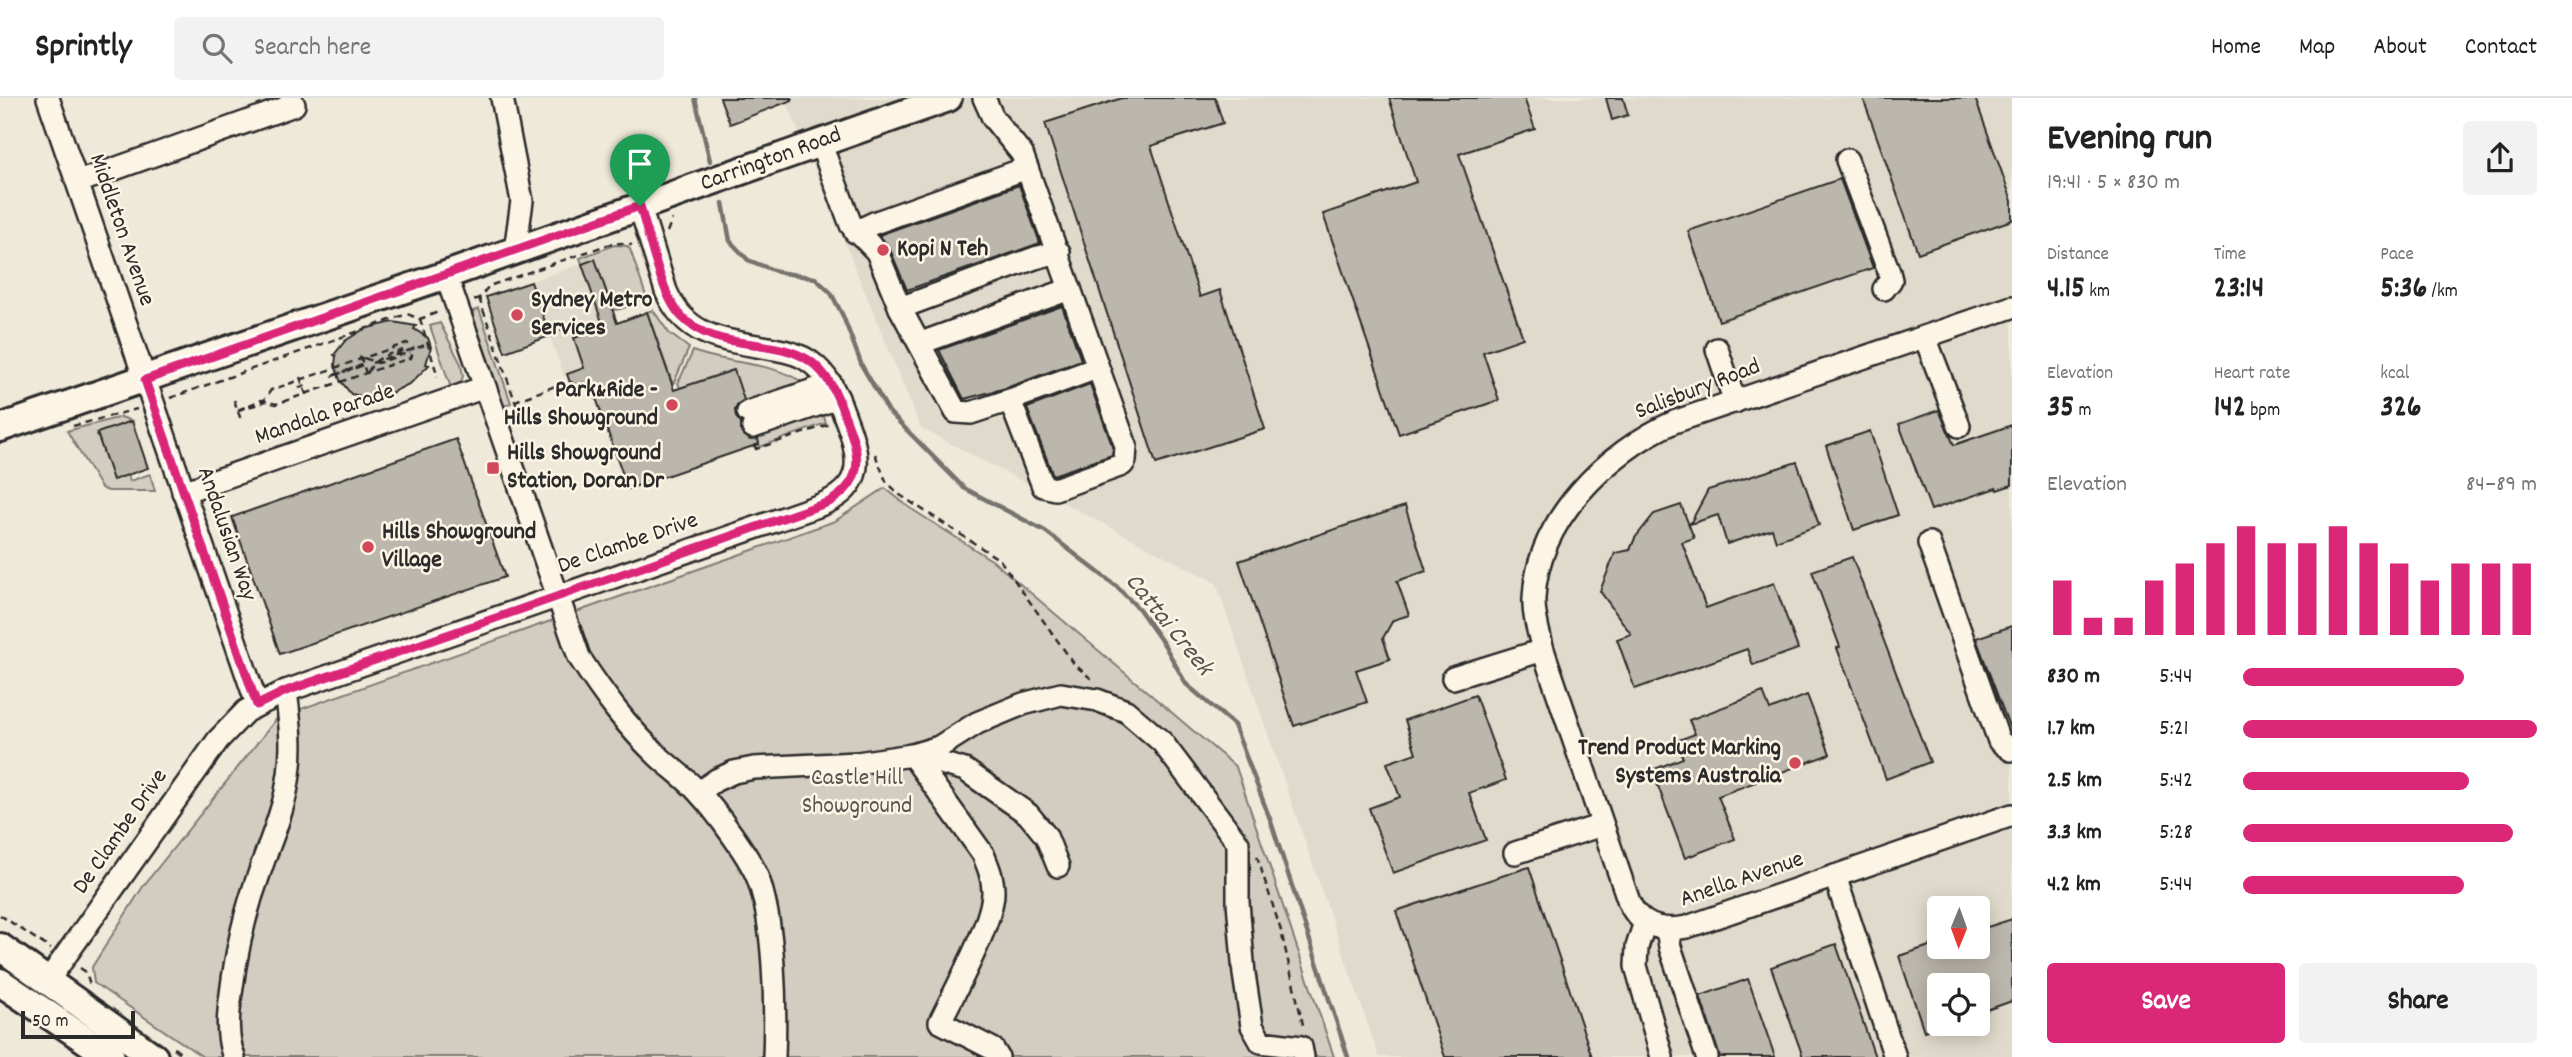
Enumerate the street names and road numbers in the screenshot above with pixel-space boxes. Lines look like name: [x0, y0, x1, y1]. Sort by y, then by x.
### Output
street label: Carrington Road: [696, 119, 846, 201]
street label: Middleton Avenue: [79, 149, 163, 311]
street label: Salisbury Road: [1630, 351, 1766, 429]
street label: Mandala Parade: [251, 375, 399, 455]
street label: Andalusian Way: [187, 462, 265, 607]
street label: De Clambe Drive: [553, 504, 703, 584]
street label: De Clambe Drive: [65, 762, 177, 902]
street label: Anella Avenue: [1676, 843, 1808, 917]

